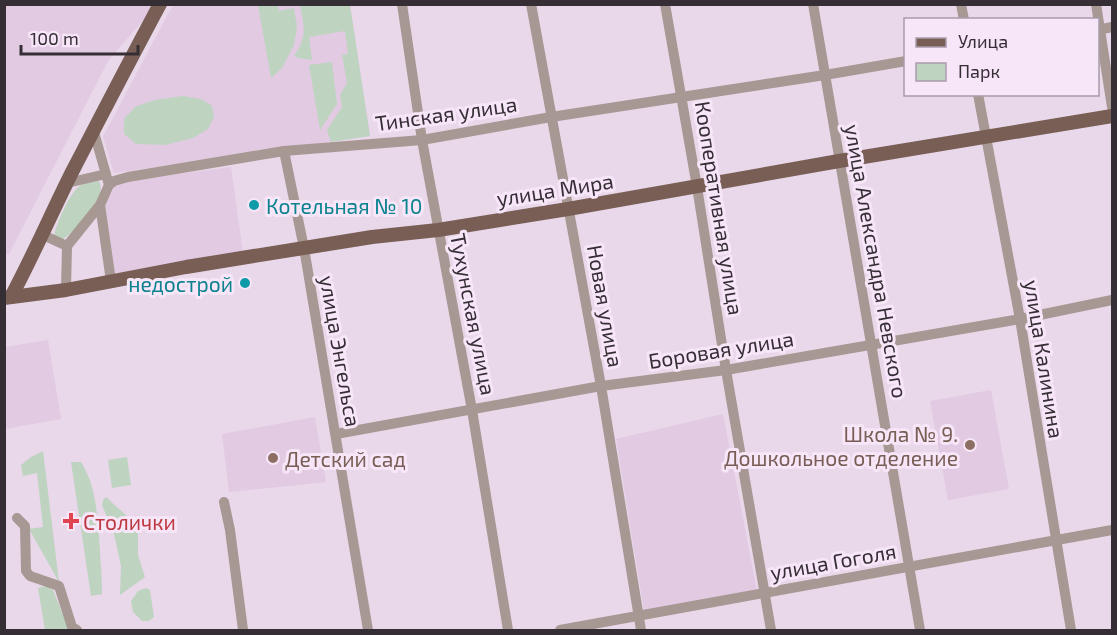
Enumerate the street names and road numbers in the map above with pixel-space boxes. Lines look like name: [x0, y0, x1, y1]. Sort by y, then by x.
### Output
street label: Тинская улица: [374, 91, 519, 136]
street label: Кооперативная улица: [690, 99, 749, 317]
street label: улица Александра Невского: [840, 122, 913, 400]
street label: улица Мира: [495, 167, 615, 212]
street label: Тухунская улица: [445, 231, 502, 397]
street label: Новая улица: [582, 243, 629, 369]
street label: улица Энгельса: [314, 273, 367, 429]
street label: улица Калинина: [1019, 278, 1070, 440]
street label: Боровая улица: [647, 325, 796, 374]
street label: улица Гоголя: [768, 538, 898, 585]

